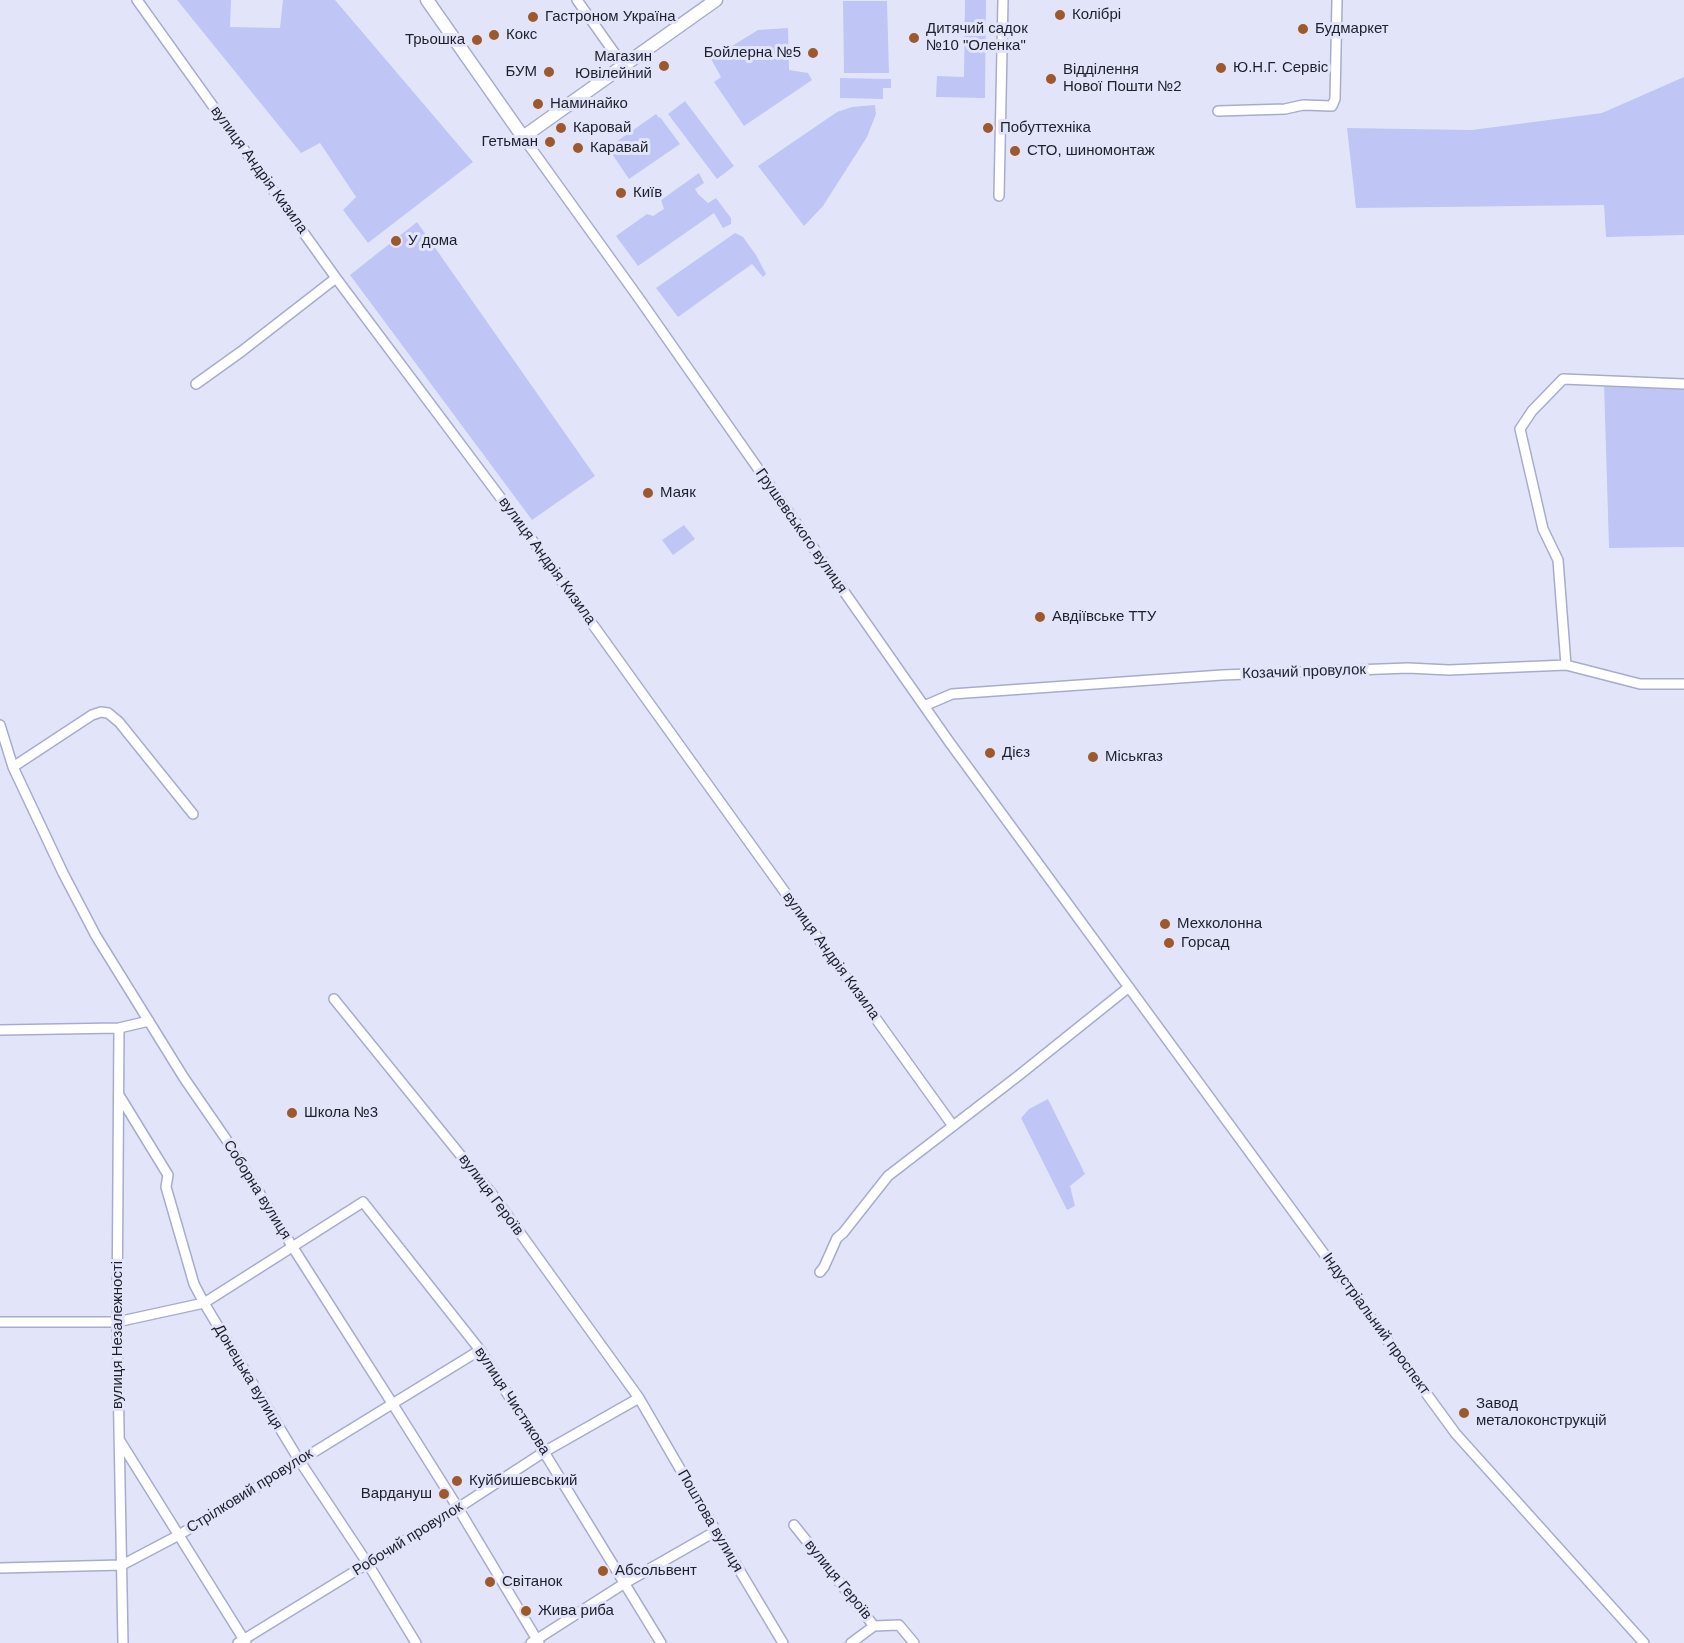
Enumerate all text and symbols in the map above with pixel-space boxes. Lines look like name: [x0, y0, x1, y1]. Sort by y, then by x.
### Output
place label: Колібрі: [1072, 6, 1121, 24]
place label: Гастроном Україна: [545, 8, 676, 26]
marker: Колібрі: [1053, 8, 1067, 22]
marker: Гастроном Україна: [526, 10, 540, 24]
place label: Дитячий садок №10 "Оленка": [926, 20, 1028, 55]
place label: Будмаркет: [1315, 20, 1389, 38]
marker: Будмаркет: [1296, 22, 1310, 36]
place label: Кокс: [506, 26, 537, 44]
marker: Кокс: [487, 28, 501, 42]
place label: Трьошка: [405, 31, 465, 49]
marker: Дитячий садок №10 "Оленка": [907, 31, 921, 45]
marker: Трьошка: [470, 33, 484, 47]
place label: Бойлерна №5: [704, 44, 801, 62]
marker: Бойлерна №5: [806, 46, 820, 60]
place label: Магазин Ювілейний: [575, 48, 652, 83]
marker: Магазин Ювілейний: [657, 59, 671, 73]
place label: Ю.Н.Г. Сервіс: [1233, 59, 1328, 77]
place label: Відділення Нової Пошти №2: [1063, 61, 1182, 96]
marker: Ю.Н.Г. Сервіс: [1214, 61, 1228, 75]
place label: БУМ: [505, 63, 537, 81]
marker: БУМ: [542, 65, 556, 79]
marker: Відділення Нової Пошти №2: [1044, 72, 1058, 86]
place label: Наминайко: [550, 95, 628, 113]
marker: Наминайко: [531, 97, 545, 111]
street label: вулиця Андрія Кизила: [207, 103, 311, 237]
place label: Каровай: [573, 119, 631, 137]
place label: Побуттехніка: [1000, 119, 1091, 137]
marker: Каровай: [554, 121, 568, 135]
marker: Побуттехніка: [981, 121, 995, 135]
place label: Гетьман: [481, 133, 538, 151]
marker: Гетьман: [543, 135, 557, 149]
place label: Каравай: [590, 139, 648, 157]
marker: Каравай: [571, 141, 585, 155]
place label: СТО, шиномонтаж: [1027, 142, 1155, 160]
marker: СТО, шиномонтаж: [1008, 144, 1022, 158]
place label: Київ: [633, 184, 662, 202]
marker: Київ: [614, 186, 628, 200]
place label: У дома: [408, 232, 457, 250]
marker: У дома: [389, 234, 403, 248]
street label: Грушевського вулиця: [751, 465, 851, 597]
place label: Маяк: [660, 484, 696, 502]
marker: Маяк: [641, 486, 655, 500]
street label: вулиця Андрія Кизила: [495, 494, 599, 628]
place label: Авдіївське ТТУ: [1052, 608, 1156, 626]
marker: Авдіївське ТТУ: [1033, 610, 1047, 624]
street label: Козачий провулок: [1242, 661, 1366, 683]
place label: Дієз: [1002, 744, 1030, 762]
marker: Дієз: [983, 746, 997, 760]
place label: Міськгаз: [1105, 748, 1163, 766]
marker: Міськгаз: [1086, 750, 1100, 764]
street label: вулиця Андрія Кизила: [779, 889, 883, 1023]
place label: Мехколонна: [1177, 915, 1262, 933]
marker: Мехколонна: [1158, 917, 1172, 931]
place label: Горсад: [1181, 934, 1229, 952]
marker: Горсад: [1162, 936, 1176, 950]
place label: Школа №3: [304, 1104, 378, 1122]
marker: Школа №3: [285, 1106, 299, 1120]
street label: Соборна вулиця: [219, 1137, 295, 1243]
street label: вулиця Героїв: [455, 1151, 527, 1239]
street label: Індустріальний проспект: [1318, 1250, 1434, 1398]
street label: вулиця Незалежності: [109, 1261, 127, 1409]
street label: Донецька вулиця: [209, 1321, 287, 1433]
street label: вулиця Чистякова: [470, 1344, 554, 1458]
place label: Завод металоконструкцій: [1476, 1395, 1607, 1430]
marker: Завод металоконструкцій: [1457, 1406, 1471, 1420]
street label: Стрілковий провулок: [184, 1445, 316, 1537]
street label: Поштова вулиця: [673, 1467, 747, 1575]
place label: Куйбишевський: [469, 1472, 577, 1490]
marker: Куйбишевський: [450, 1474, 464, 1488]
place label: Вардануш: [361, 1485, 432, 1503]
marker: Вардануш: [437, 1487, 451, 1501]
street label: Робочий провулок: [350, 1498, 466, 1580]
street label: вулиця Героїв: [800, 1537, 876, 1623]
place label: Абсольвент: [615, 1562, 697, 1580]
marker: Абсольвент: [596, 1564, 610, 1578]
place label: Світанок: [502, 1573, 562, 1591]
marker: Світанок: [483, 1575, 497, 1589]
place label: Жива риба: [538, 1602, 614, 1620]
marker: Жива риба: [519, 1604, 533, 1618]

